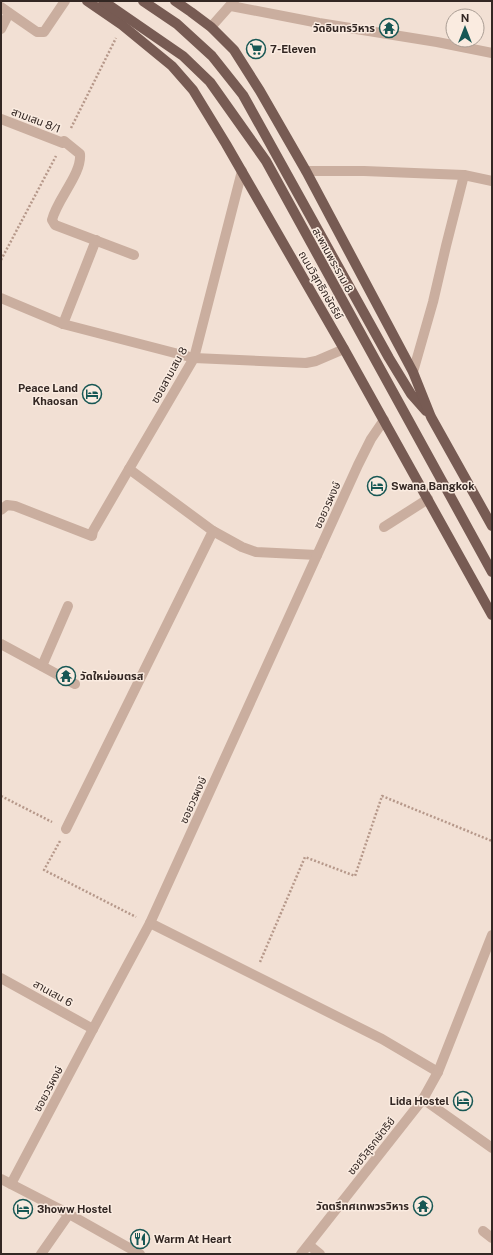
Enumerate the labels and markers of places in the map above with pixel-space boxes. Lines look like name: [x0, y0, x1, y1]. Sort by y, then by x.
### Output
temple icon: วัดอินทรวิหาร: [378, 17, 400, 39]
place label: วัดอินทรวิหาร: [313, 22, 375, 34]
supermarket icon: 7-Eleven: [245, 38, 267, 60]
place label: 7-Eleven: [270, 43, 316, 55]
place label: Peace Land Khaosan: [18, 382, 78, 407]
hotel icon: Peace Land Khaosan: [81, 383, 103, 405]
hotel icon: Swana Bangkok: [366, 475, 388, 497]
place label: Swana Bangkok: [391, 480, 475, 492]
temple icon: วัดใหม่อมตรส: [55, 665, 77, 687]
place label: วัดใหม่อมตรส: [80, 670, 144, 682]
hotel icon: Lida Hostel: [452, 1090, 474, 1112]
place label: Lida Hostel: [390, 1095, 449, 1107]
temple icon: วัดตรีทศเทพวรวิหาร: [412, 1195, 434, 1217]
hotel icon: 3howw Hostel: [12, 1198, 34, 1220]
place label: วัดตรีทศเทพวรวิหาร: [316, 1200, 409, 1212]
place label: 3howw Hostel: [37, 1203, 112, 1215]
restaurant icon: Warm At Heart: [129, 1228, 151, 1250]
place label: Warm At Heart: [154, 1233, 232, 1245]

